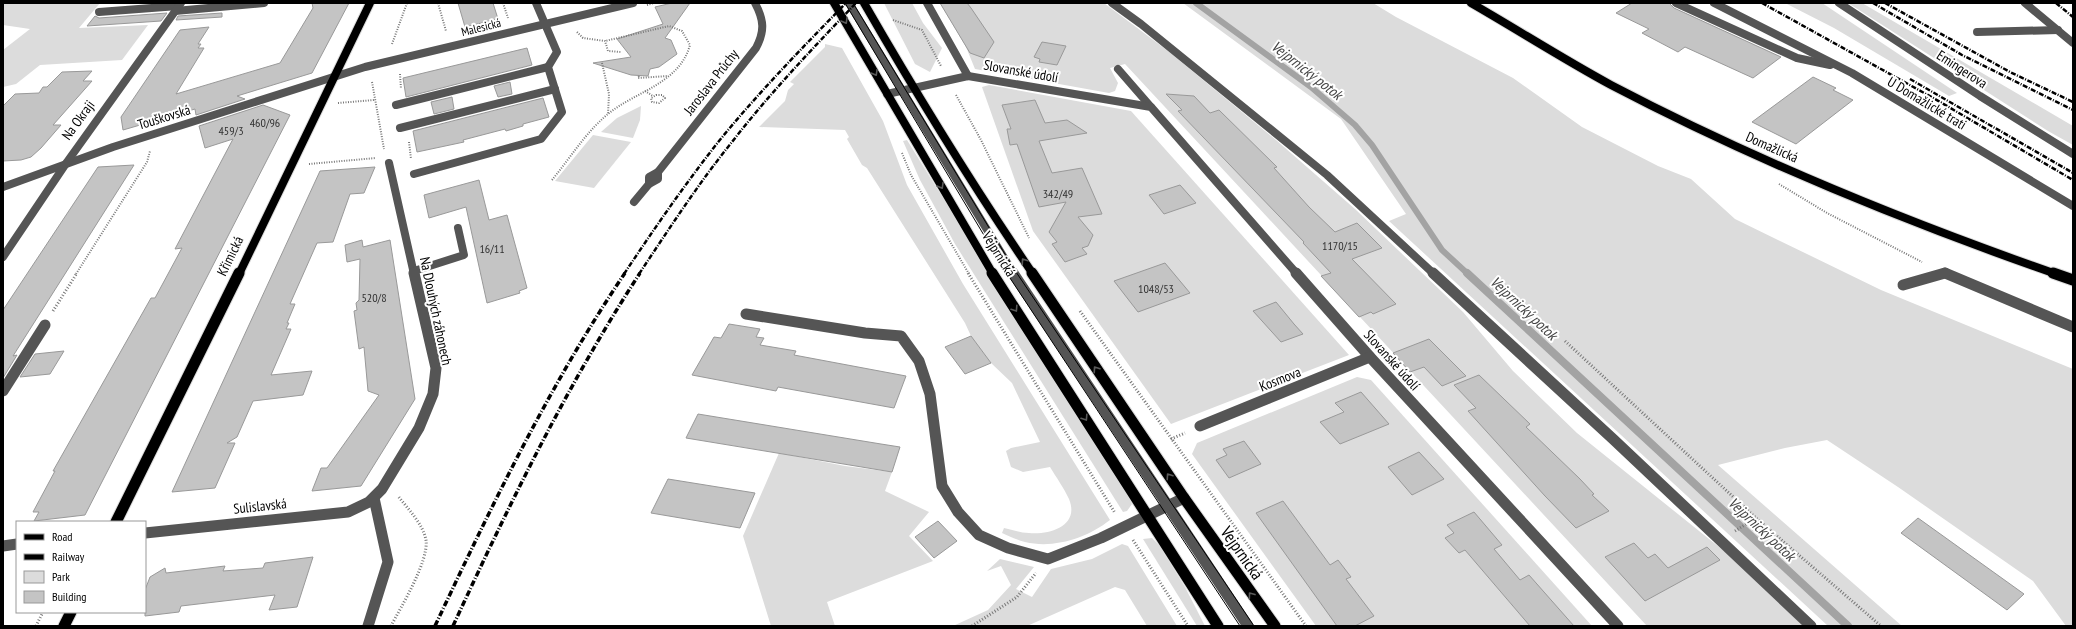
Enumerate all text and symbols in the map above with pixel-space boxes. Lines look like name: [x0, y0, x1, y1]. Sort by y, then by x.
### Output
street label: Malesická: [459, 15, 503, 39]
one-way arrow: [840, 17, 847, 24]
water label: Vejprnický potok: [1268, 36, 1348, 105]
street label: Jaroslava Průchy: [679, 45, 743, 119]
street label: Emingerova: [1933, 46, 1991, 92]
street label: Slovanské údolí: [982, 56, 1060, 86]
one-way arrow: [870, 69, 877, 76]
street label: U Domažlické trati: [1884, 72, 1970, 134]
street label: Na Okraji: [58, 97, 98, 143]
street label: Touškovská: [136, 100, 192, 134]
house number: 460/96: [250, 115, 280, 130]
house number: 459/3: [218, 123, 244, 138]
street label: Domažlická: [1743, 127, 1801, 167]
one-way arrow: [936, 182, 943, 189]
house number: 342/49: [1043, 186, 1073, 201]
street label: Vejprnická: [978, 227, 1020, 280]
street label: Křimická: [213, 233, 247, 279]
house number: 1170/15: [1322, 238, 1358, 253]
house number: 16/11: [479, 241, 505, 256]
street label: Na Dlouhých záhonech: [416, 255, 456, 367]
one-way arrow: [1021, 258, 1028, 265]
water label: Vejprnický potok: [1486, 272, 1563, 345]
house number: 1048/53: [1138, 281, 1174, 296]
house number: 520/8: [361, 290, 387, 305]
one-way arrow: [1011, 304, 1018, 311]
street label: Slovanské údolí: [1360, 326, 1424, 394]
street label: Kosmova: [1257, 363, 1303, 395]
one-way arrow: [1093, 366, 1101, 373]
one-way arrow: [1081, 414, 1088, 421]
one-way arrow: [1167, 474, 1174, 481]
water label: Vejprnický potok: [1724, 493, 1801, 566]
street label: Sulislavská: [233, 494, 287, 518]
legend: [16, 521, 146, 613]
street label: Vejprnická: [1215, 521, 1268, 584]
text: Road: [52, 529, 72, 544]
text: Railway: [52, 549, 85, 564]
text: Park: [52, 569, 70, 584]
text: Building: [52, 589, 87, 604]
one-way arrow: [1249, 592, 1256, 599]

